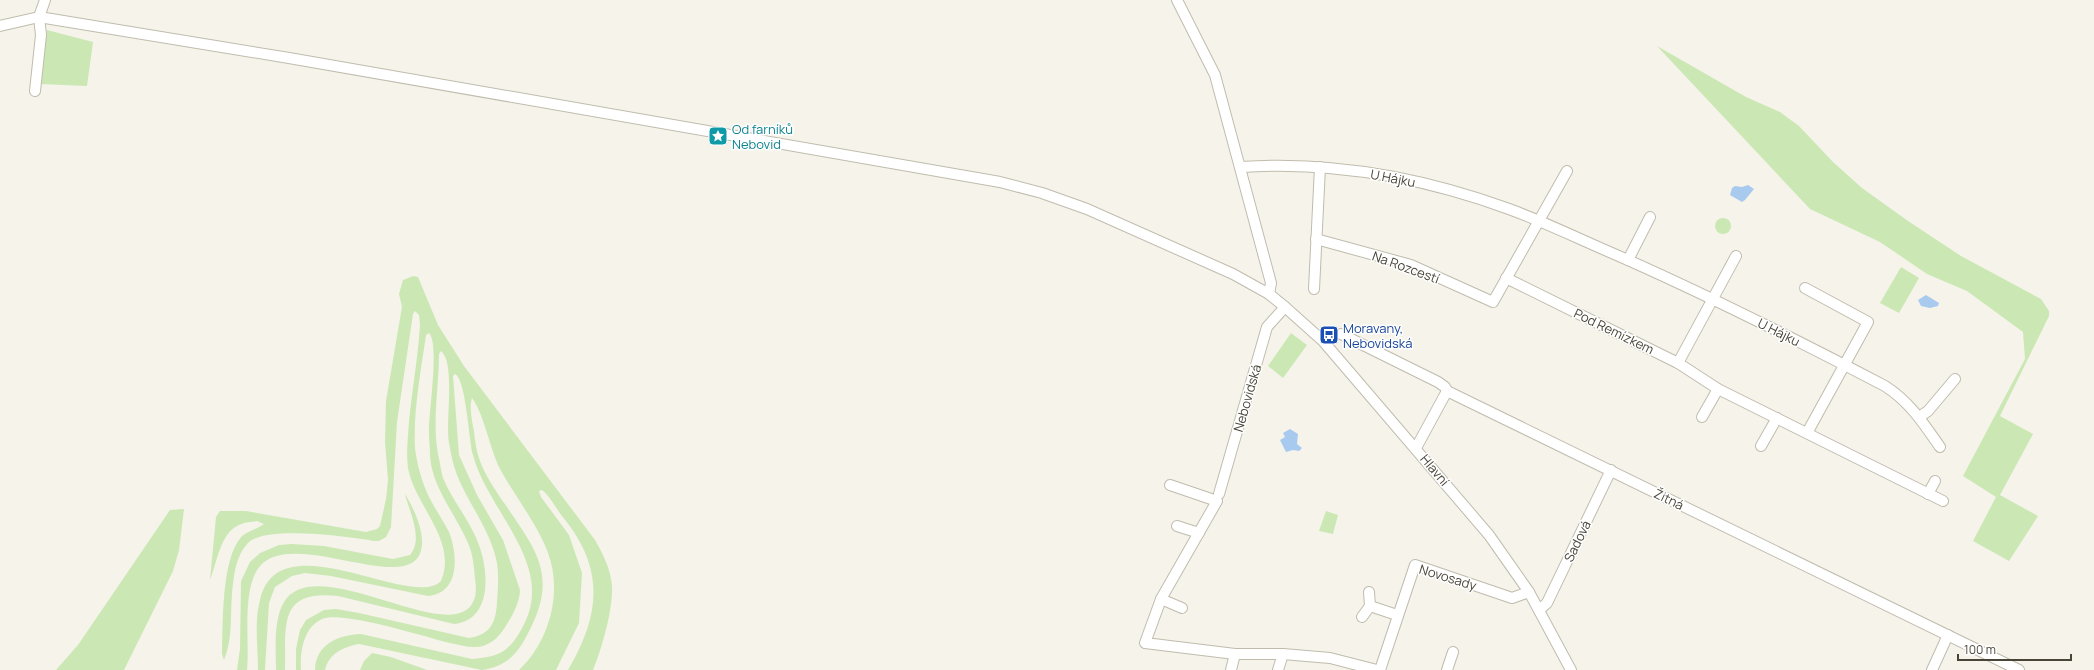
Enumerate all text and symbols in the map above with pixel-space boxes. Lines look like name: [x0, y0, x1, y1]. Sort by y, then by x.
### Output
place label: Od farníků Nebovid: [732, 120, 793, 153]
place icon: Od farníků Nebovid: [707, 125, 729, 147]
street label: U Hájku: [1369, 165, 1417, 191]
street label: Na Rozcestí: [1370, 247, 1442, 287]
street label: Pod Remízkem: [1571, 304, 1657, 358]
street label: U Hájku: [1755, 314, 1803, 350]
place label: Moravany, Nebovidská: [1343, 319, 1412, 352]
bus stop icon: Moravany, Nebovidská: [1318, 324, 1340, 346]
street label: Nebovidská: [1229, 362, 1265, 434]
street label: Hlavní: [1416, 450, 1454, 490]
street label: Žitná: [1651, 484, 1687, 514]
street label: Sadová: [1559, 517, 1595, 565]
street label: Novosady: [1417, 560, 1479, 594]
scale bar: [1958, 636, 2071, 662]
text: 100 m: [1964, 641, 1996, 658]

